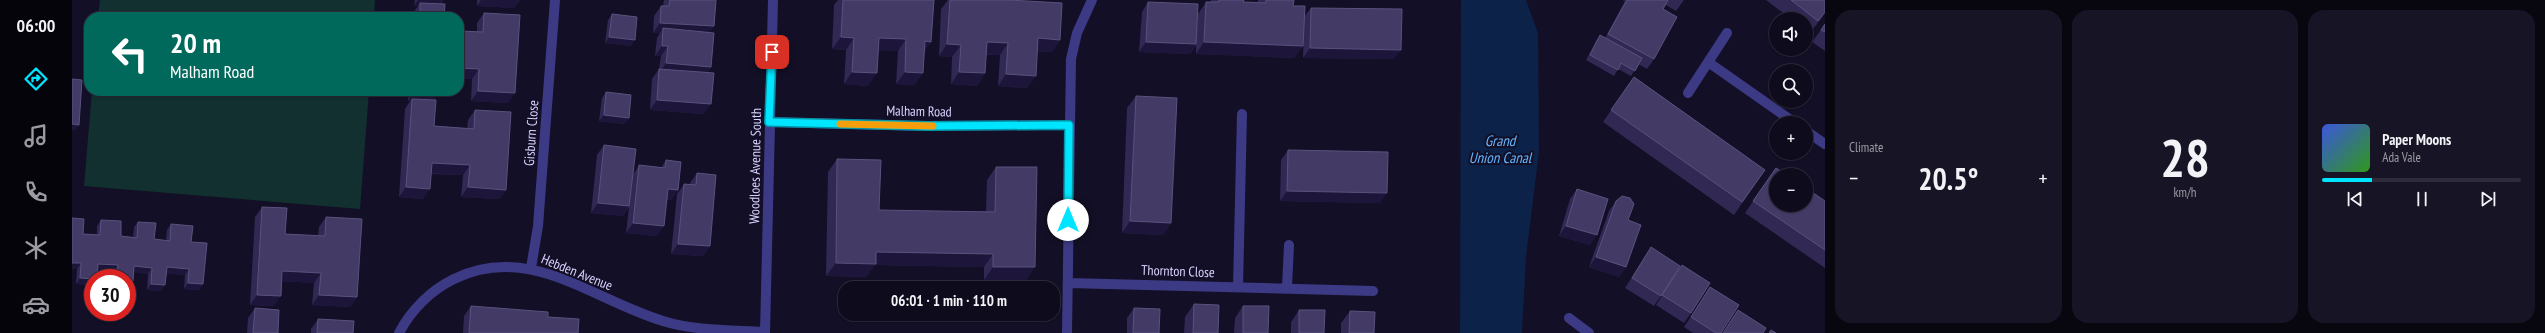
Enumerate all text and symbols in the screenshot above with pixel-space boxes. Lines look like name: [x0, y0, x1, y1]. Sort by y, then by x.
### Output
map controls: [1769, 12, 1813, 212]
button: sound: [1769, 12, 1813, 56]
text: 06:00: [17, 14, 55, 37]
text: 20 m: [170, 24, 221, 61]
icon: left: [104, 28, 156, 80]
pin: [755, 35, 789, 69]
icon: arrive: [761, 41, 783, 63]
text: Malham Road: [170, 60, 254, 83]
button: search: [1769, 64, 1813, 108]
icon: directions: [22, 65, 50, 93]
street label: Gisburn Close: [520, 99, 542, 167]
street label: Malham Road: [886, 101, 952, 121]
street label: Woodloes Avenue South: [745, 108, 765, 224]
button: +: [1769, 116, 1813, 160]
icon: music: [22, 122, 50, 150]
text: 28: [2160, 124, 2210, 191]
text: Paper Moons: [2382, 130, 2451, 149]
water label: Grand Union Canal: [1469, 131, 1533, 167]
text: Climate: [1849, 139, 1883, 156]
text: Ada Vale: [2382, 149, 2421, 166]
text: 20.5°: [1918, 159, 1978, 198]
text: −: [1849, 164, 1858, 192]
text: +: [2039, 164, 2048, 192]
button: −: [1769, 168, 1813, 212]
icon: phone: [22, 178, 50, 206]
text: km/h: [2173, 184, 2197, 201]
icon: previous: [2344, 188, 2366, 210]
icon: pause: [2411, 188, 2433, 210]
icon: next: [2477, 188, 2499, 210]
position arrow: [1047, 199, 1089, 241]
icon: climate: [22, 234, 50, 262]
street label: Hebden Avenue: [539, 250, 615, 295]
street label: Thornton Close: [1141, 261, 1215, 281]
speed limit sign: 30: [84, 269, 136, 321]
icon: car: [22, 291, 50, 319]
text: 06:01 · 1 min · 110 m: [891, 291, 1007, 310]

